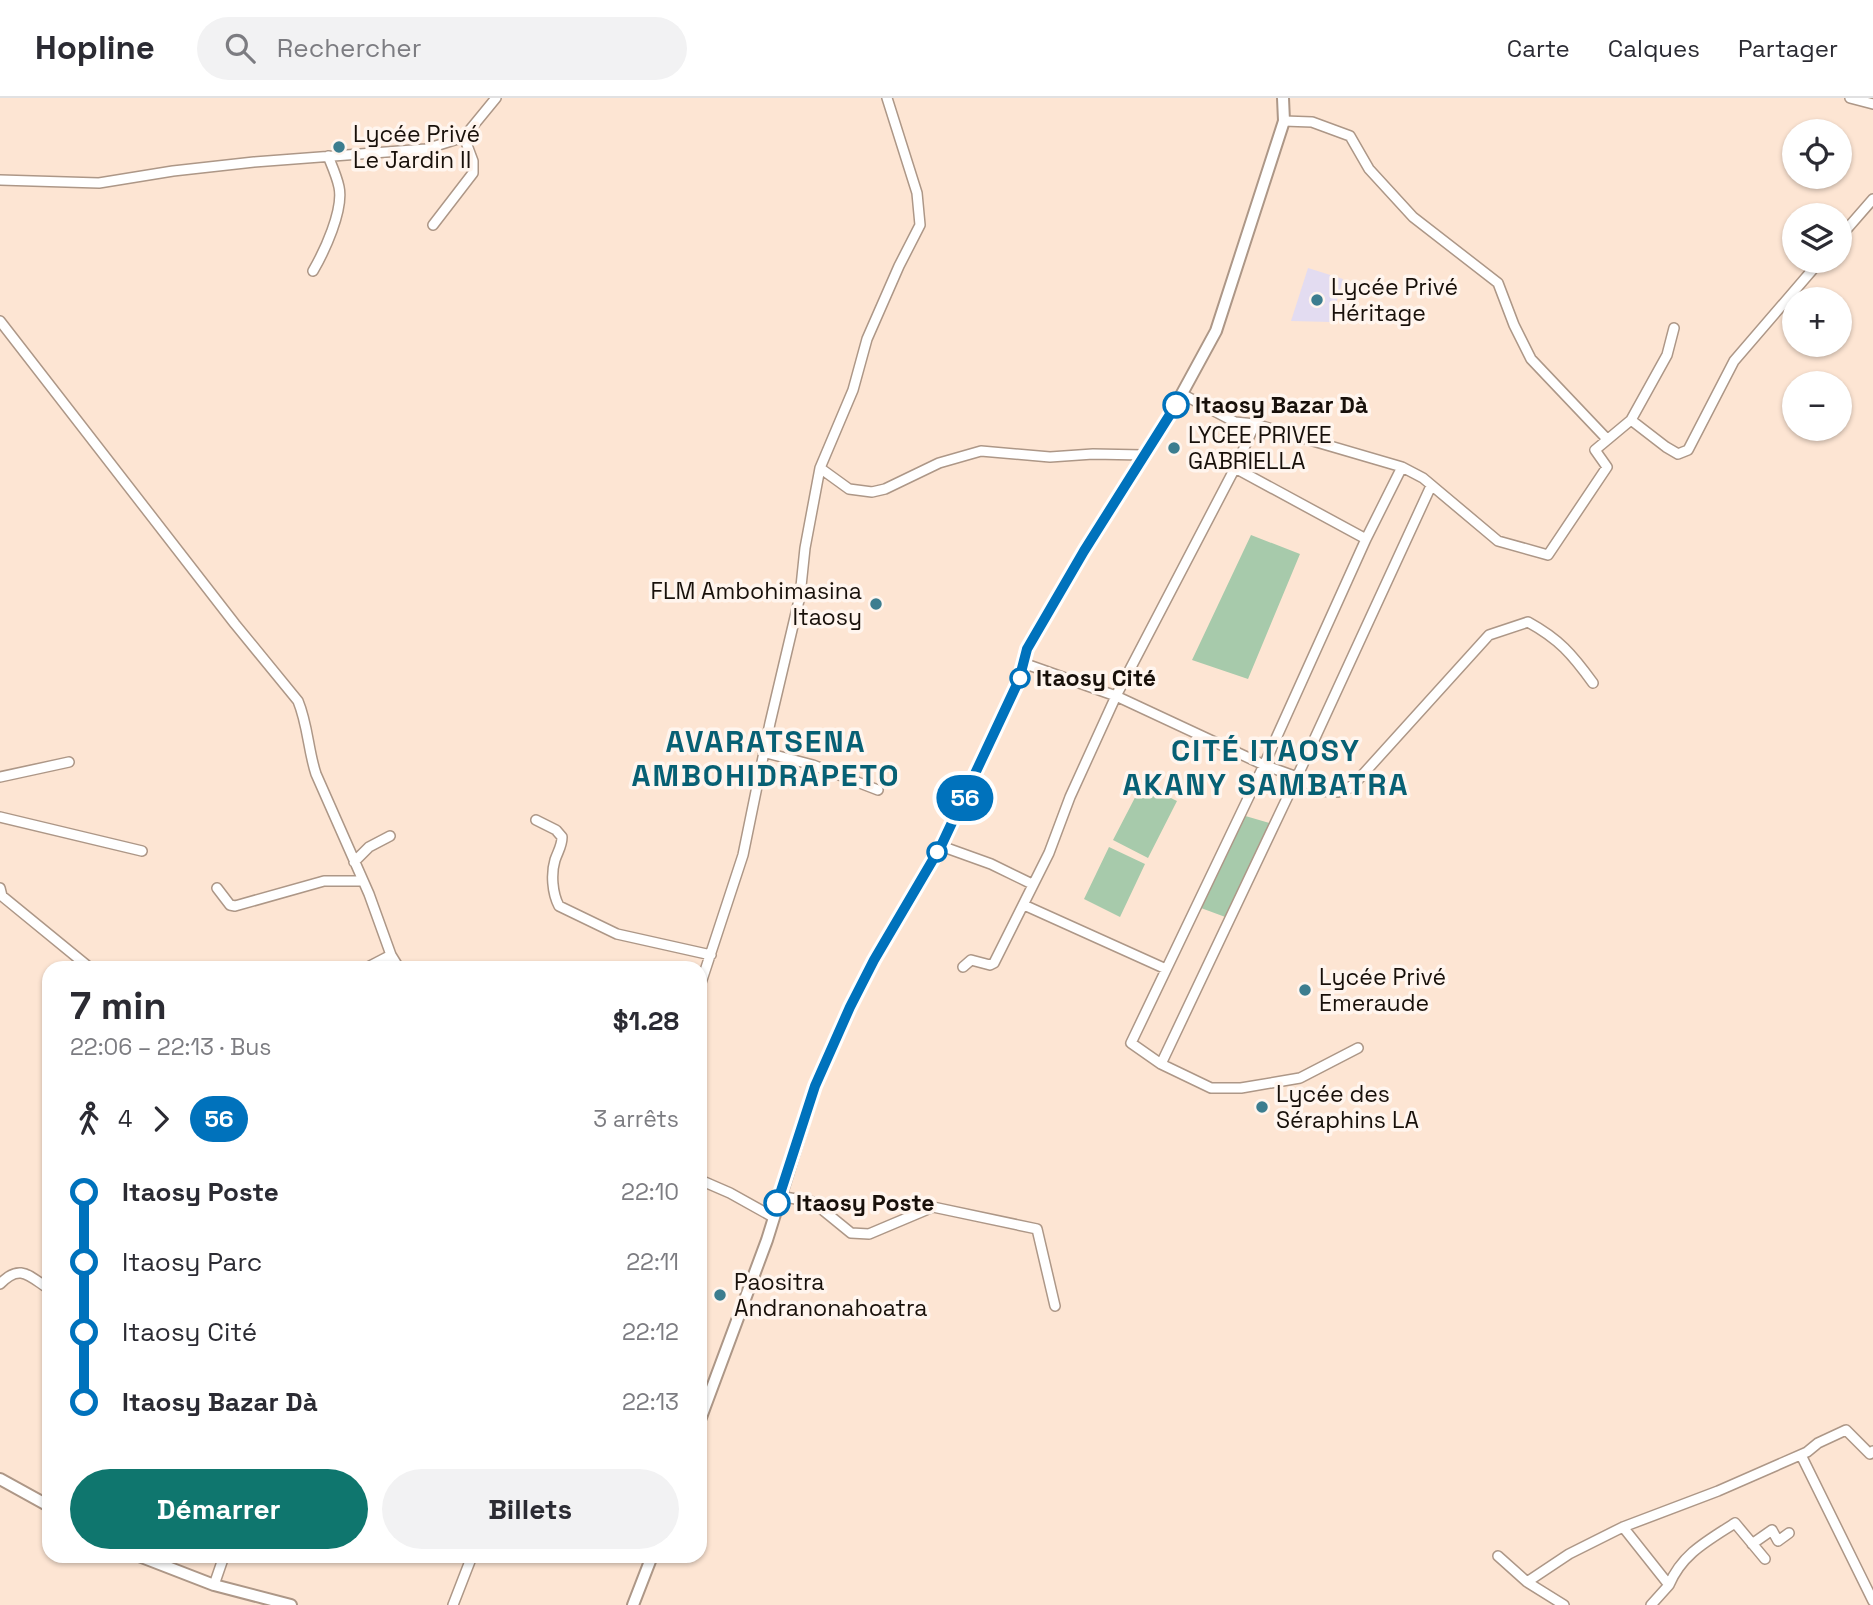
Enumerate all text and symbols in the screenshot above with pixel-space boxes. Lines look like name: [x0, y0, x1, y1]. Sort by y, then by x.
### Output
search box: [197, 17, 687, 80]
text: Hopline: [35, 27, 155, 69]
icon: search: [221, 29, 259, 67]
text: Rechercher: [277, 31, 422, 65]
text: Carte: [1507, 33, 1570, 64]
text: Calques: [1608, 33, 1700, 64]
text: Partager: [1738, 33, 1838, 64]
place label: Lycée Privé Le Jardin II: [353, 119, 480, 175]
map controls: [1782, 119, 1852, 441]
button: locate: [1782, 119, 1852, 189]
marker: Lycée Privé Le Jardin II: [331, 139, 347, 155]
button: layers: [1782, 203, 1852, 273]
place label: Lycée Privé Héritage: [1331, 272, 1458, 328]
button: +: [1782, 287, 1852, 357]
marker: Lycée Privé Héritage: [1309, 292, 1325, 308]
button: −: [1782, 371, 1852, 441]
place label: Itaosy Bazar Dà: [1195, 390, 1368, 420]
marker: Itaosy Bazar Dà: [1163, 392, 1189, 418]
place label: LYCEE PRIVEE GABRIELLA: [1188, 420, 1332, 476]
marker: LYCEE PRIVEE GABRIELLA: [1166, 440, 1182, 456]
place label: FLM Ambohimasina Itaosy: [651, 576, 862, 632]
marker: FLM Ambohimasina Itaosy: [868, 596, 884, 612]
place label: Itaosy Cité: [1036, 663, 1156, 693]
marker: Itaosy Cité: [1010, 668, 1030, 688]
district label: AVARATSENA AMBOHIDRAPETO: [631, 722, 901, 795]
district label: CITÉ ITAOSY AKANY SAMBATRA: [1122, 731, 1410, 804]
line badge: 56: [934, 775, 996, 821]
text: 56: [950, 782, 980, 813]
unlabelled marker: [927, 842, 947, 862]
place label: Lycée Privé Emeraude: [1319, 962, 1446, 1018]
text: 7 min: [70, 982, 167, 1030]
marker: Lycée Privé Emeraude: [1297, 982, 1313, 998]
text: $1.28: [613, 1004, 679, 1038]
text: 22:06 – 22:13 · Bus: [70, 1032, 271, 1062]
place label: Lycée des Séraphins LA: [1276, 1079, 1419, 1135]
marker: Lycée des Séraphins LA: [1254, 1099, 1270, 1115]
icon: walk: [70, 1100, 108, 1138]
icon: forward: [142, 1100, 180, 1138]
text: 56: [204, 1103, 234, 1134]
text: 4: [118, 1104, 132, 1134]
text: 3 arrêts: [593, 1104, 679, 1134]
text: Itaosy Poste: [122, 1175, 279, 1209]
text: 22:10: [621, 1177, 679, 1207]
place label: Itaosy Poste: [796, 1188, 935, 1218]
marker: Itaosy Poste: [764, 1190, 790, 1216]
text: Itaosy Parc: [122, 1245, 262, 1279]
text: 22:11: [626, 1247, 679, 1277]
place label: Paositra Andranonahoatra: [734, 1267, 927, 1323]
marker: Paositra Andranonahoatra: [712, 1287, 728, 1303]
text: Itaosy Cité: [122, 1315, 257, 1349]
text: 22:12: [622, 1317, 679, 1347]
text: Itaosy Bazar Dà: [122, 1385, 318, 1419]
text: 22:13: [622, 1387, 679, 1417]
button: Démarrer: [70, 1469, 368, 1549]
button: Billets: [382, 1469, 679, 1549]

